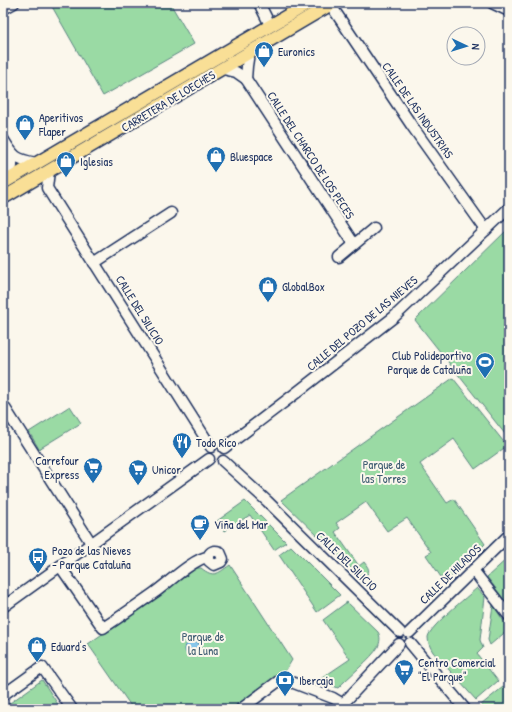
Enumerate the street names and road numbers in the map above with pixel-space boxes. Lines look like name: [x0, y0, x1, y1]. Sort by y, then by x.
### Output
street label: CALLE DE LAS INDUSTRIAS: [378, 58, 458, 162]
street label: CARRETERA DE LOECHES: [118, 66, 219, 136]
street label: CALLE DEL CHARCO DE LOS PECES: [263, 88, 359, 222]
street label: CALLE DEL POZO DE LAS NIEVES: [303, 271, 421, 375]
street label: CALLE DEL SILICIO: [112, 272, 168, 348]
street label: CALLE DEL SILICIO: [313, 527, 382, 595]
street label: CALLE DE HILADOS: [415, 540, 485, 608]

